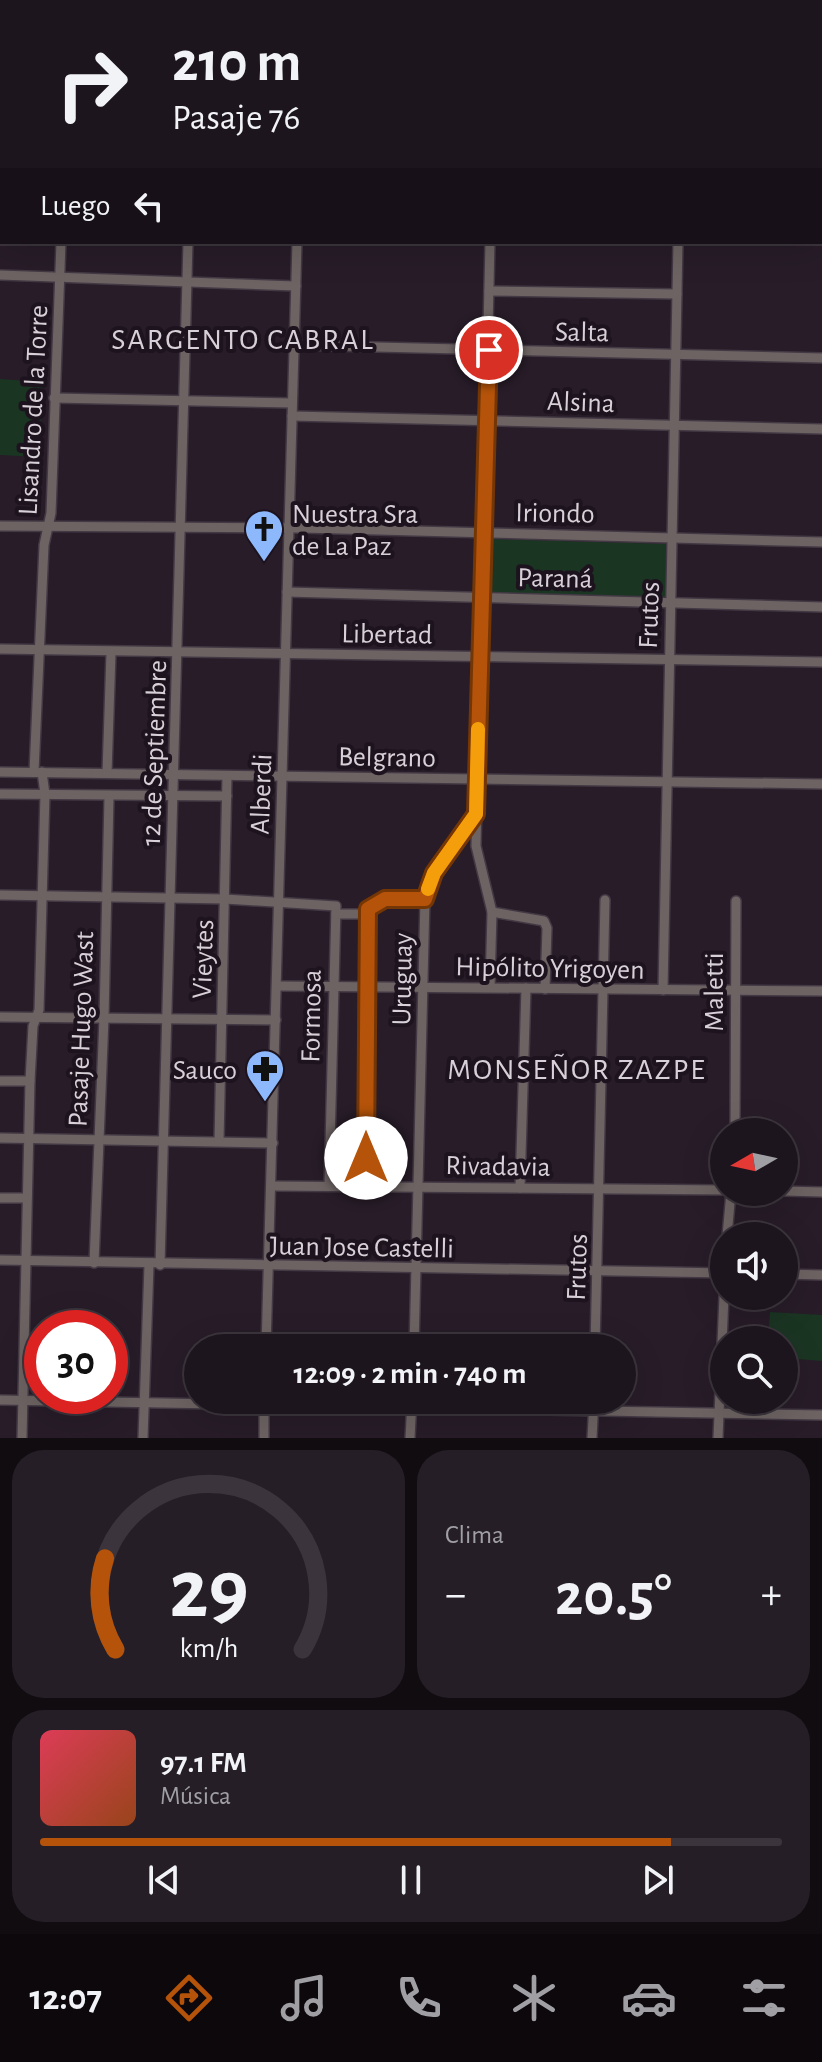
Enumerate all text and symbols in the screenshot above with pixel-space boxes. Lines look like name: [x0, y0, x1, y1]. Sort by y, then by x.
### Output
icon: right: [40, 32, 144, 136]
text: 210 m: [172, 35, 301, 91]
text: Pasaje 76: [172, 100, 300, 136]
icon: left: [127, 184, 171, 228]
text: Luego: [40, 191, 111, 221]
street label: Lisandro de la Torre: [15, 304, 53, 516]
pin: [455, 316, 523, 384]
street label: Salta: [555, 319, 609, 347]
district label: SARGENTO CABRAL: [111, 325, 375, 355]
icon: arrive: [467, 328, 511, 372]
street label: Alsina: [547, 388, 615, 418]
street label: Iriondo: [515, 499, 595, 529]
place label: Nuestra Sra de La Paz: [292, 501, 418, 561]
church icon: Nuestra Sra de La Paz: [243, 508, 285, 563]
street label: Paraná: [517, 564, 593, 594]
street label: Frutos: [635, 581, 665, 649]
street label: Libertad: [341, 620, 433, 650]
street label: 12 de Septiembre: [138, 660, 172, 846]
street label: Belgrano: [338, 743, 436, 773]
street label: Alberdi: [247, 753, 277, 835]
street label: Vieytes: [189, 919, 219, 999]
street label: Pasaje Hugo Wast: [65, 931, 99, 1127]
street label: Uruguay: [388, 932, 418, 1026]
street label: Maletti: [701, 952, 729, 1032]
street label: Hipólito Yrigoyen: [455, 953, 645, 985]
street label: Formosa: [297, 969, 327, 1063]
pharmacy icon: Sauco: [244, 1048, 286, 1103]
district label: MONSEÑOR ZAZPE: [447, 1053, 707, 1085]
place label: Sauco: [173, 1057, 237, 1085]
position arrow: [324, 1116, 408, 1200]
north arrow: [710, 1118, 798, 1206]
map controls: [710, 1118, 798, 1414]
street label: Rivadavia: [445, 1152, 551, 1182]
button: sound: [710, 1222, 798, 1310]
street label: Juan Jose Castelli: [270, 1232, 454, 1264]
street label: Frutos: [563, 1233, 593, 1301]
speed limit sign: 30: [24, 1310, 128, 1414]
button: search: [710, 1326, 798, 1414]
text: 12:09 · 2 min · 740 m: [294, 1359, 526, 1389]
text: Clima: [445, 1522, 504, 1548]
text: 29: [169, 1549, 248, 1633]
text: 20.5°: [555, 1566, 672, 1626]
text: −: [445, 1573, 466, 1617]
text: +: [761, 1573, 782, 1617]
text: km/h: [179, 1634, 238, 1663]
text: 97.1 FM: [160, 1748, 247, 1778]
text: Música: [160, 1783, 231, 1809]
icon: previous: [142, 1858, 186, 1902]
icon: pause: [389, 1858, 433, 1902]
icon: next: [636, 1858, 680, 1902]
icon: directions: [161, 1970, 217, 2026]
icon: music: [276, 1970, 332, 2026]
icon: phone: [391, 1970, 447, 2026]
icon: climate: [506, 1970, 562, 2026]
icon: car: [621, 1970, 677, 2026]
icon: filters: [736, 1970, 792, 2026]
text: 12:07: [30, 1980, 102, 2016]

